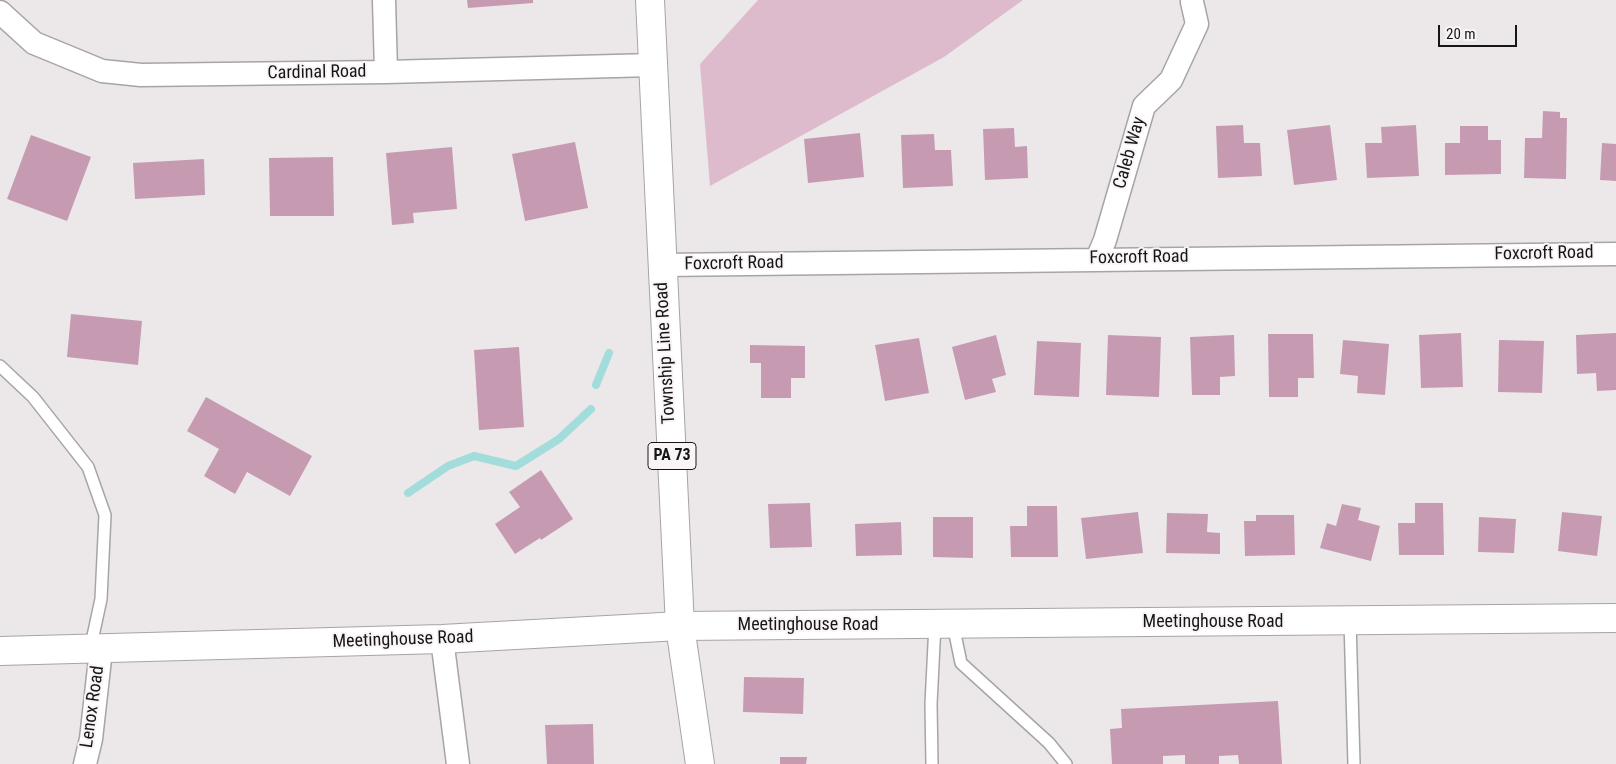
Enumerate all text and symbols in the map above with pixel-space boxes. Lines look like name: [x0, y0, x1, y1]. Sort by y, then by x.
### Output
scale bar: [1441, 15, 1520, 47]
text: 20 m: [1446, 25, 1476, 43]
street label: Cardinal Road: [267, 61, 367, 85]
street label: Caleb Way: [1109, 115, 1151, 191]
street label: Foxcroft Road: [1494, 242, 1594, 266]
street label: Foxcroft Road: [1089, 246, 1189, 270]
street label: Foxcroft Road: [684, 252, 784, 276]
street label: Township Line Road: [651, 281, 681, 425]
road number: PA 73: [648, 442, 696, 470]
street label: Meetinghouse Road: [1143, 611, 1283, 633]
street label: Meetinghouse Road: [738, 614, 878, 636]
street label: Meetinghouse Road: [332, 627, 474, 653]
street label: Lenox Road: [77, 665, 109, 749]

